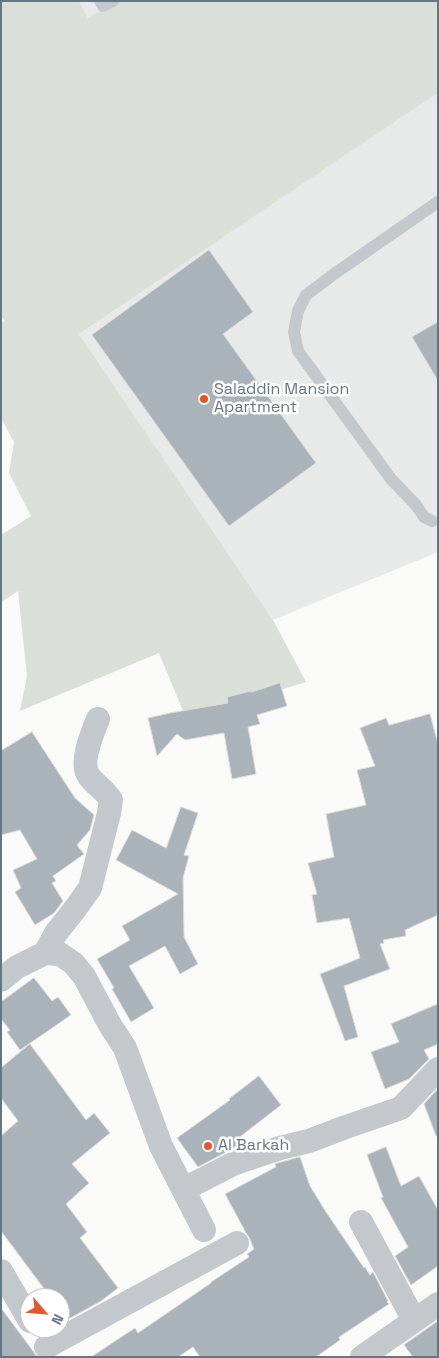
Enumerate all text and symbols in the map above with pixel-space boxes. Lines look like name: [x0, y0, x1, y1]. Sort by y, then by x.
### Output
place label: Saladdin Mansion Apartment: [214, 380, 349, 418]
marker: Saladdin Mansion Apartment: [198, 393, 210, 405]
place label: Al Barkah: [218, 1136, 289, 1156]
marker: Al Barkah: [202, 1140, 214, 1152]
north arrow: [20, 1288, 70, 1338]
text: N: [47, 1311, 68, 1328]

